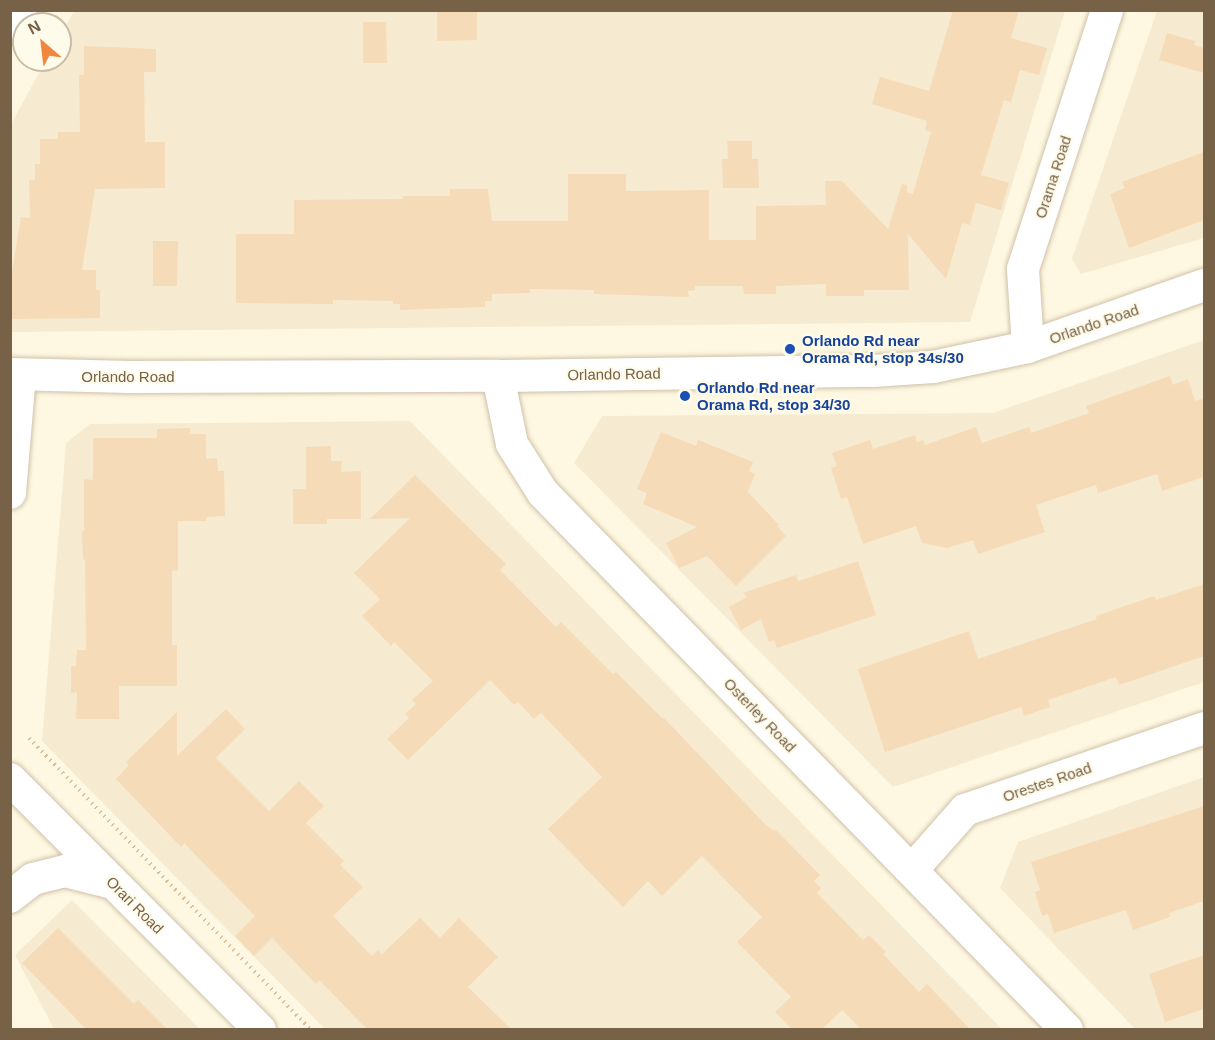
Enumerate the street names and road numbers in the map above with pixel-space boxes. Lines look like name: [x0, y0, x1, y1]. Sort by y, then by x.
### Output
street label: Orama Road: [1031, 133, 1075, 221]
street label: Orlando Road: [1047, 300, 1141, 348]
street label: Orlando Road: [567, 364, 661, 384]
street label: Orlando Road: [81, 368, 175, 386]
street label: Osterley Road: [720, 674, 800, 756]
street label: Orestes Road: [1000, 758, 1094, 806]
street label: Orari Road: [103, 873, 167, 937]

